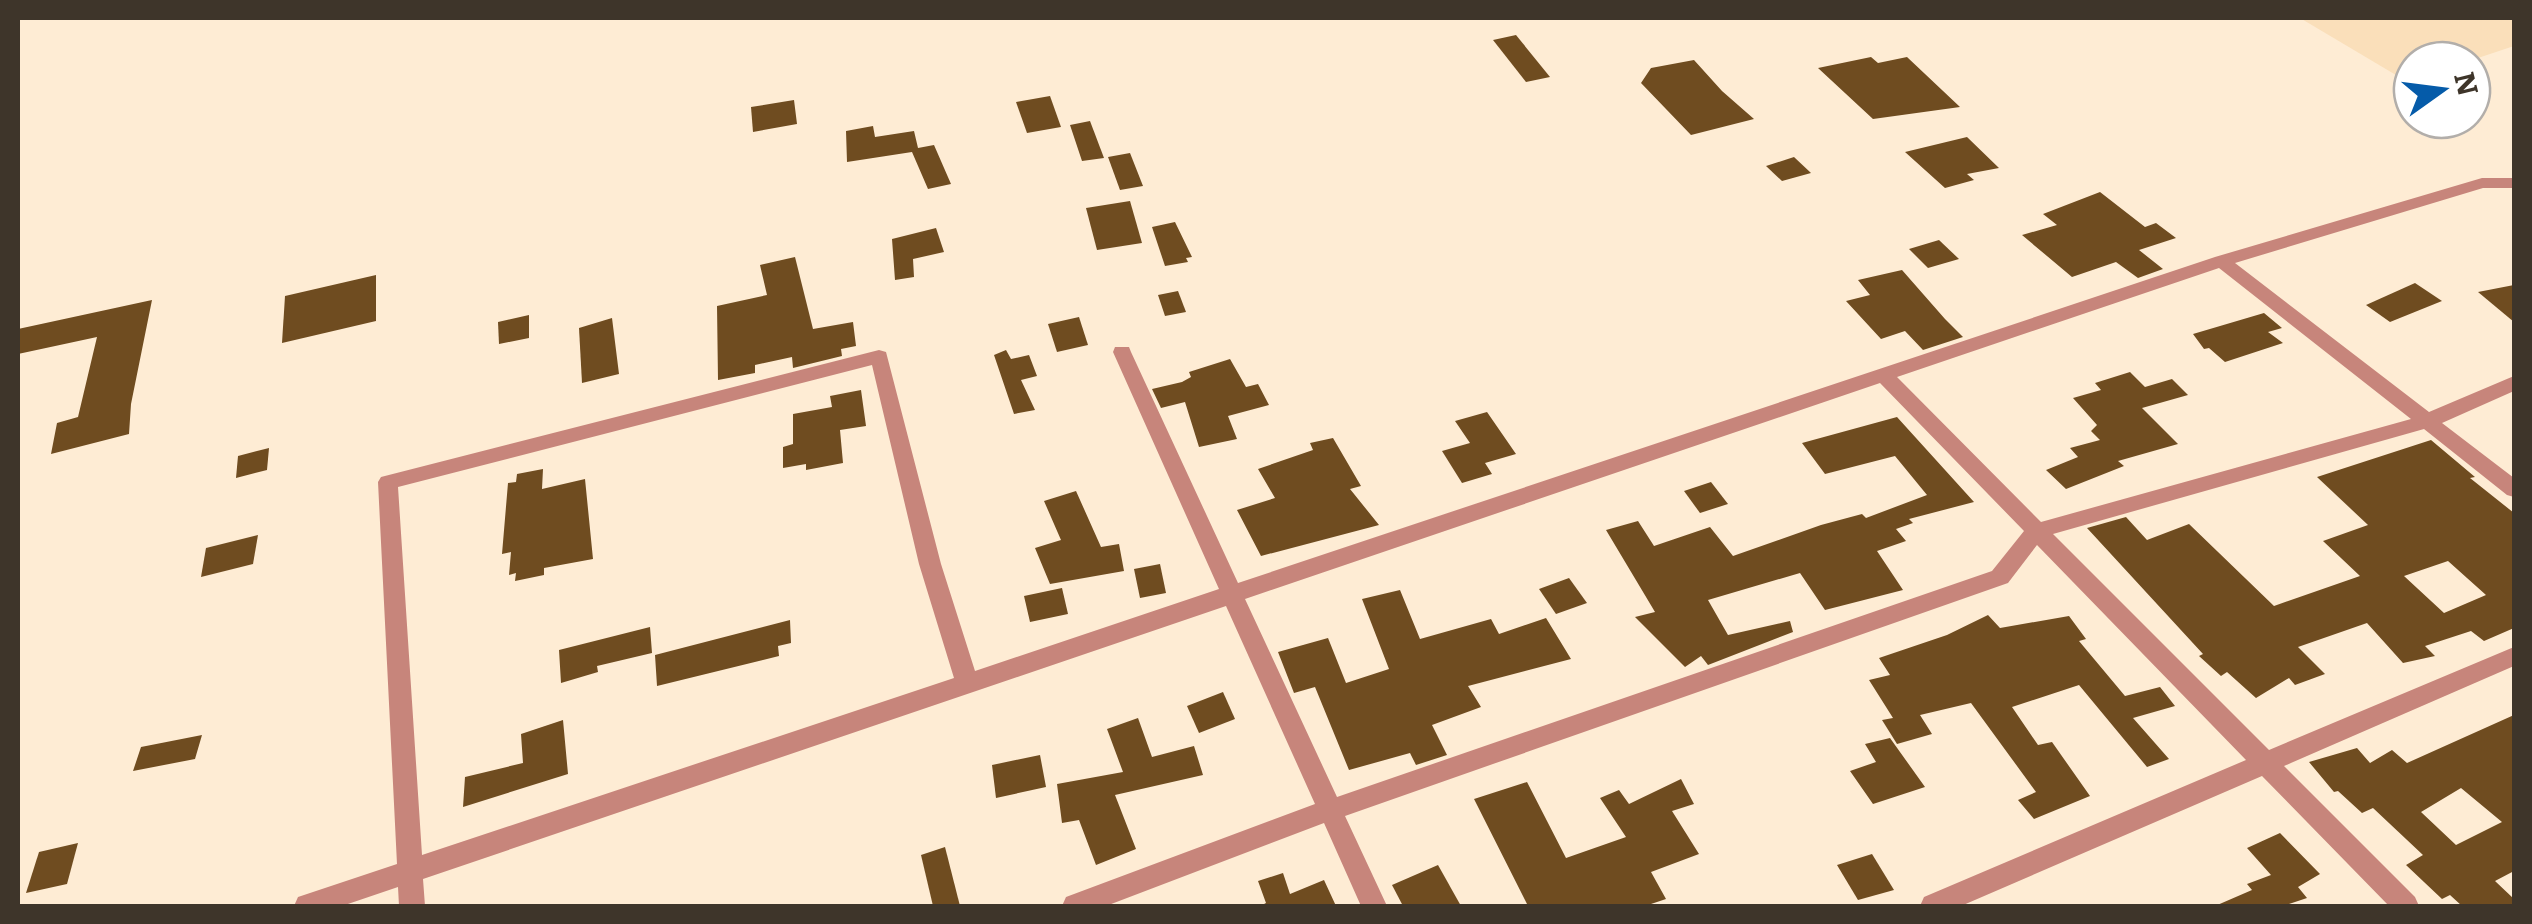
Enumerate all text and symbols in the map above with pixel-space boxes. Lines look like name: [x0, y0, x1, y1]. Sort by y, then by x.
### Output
north arrow: [2392, 40, 2492, 140]
text: N: [2445, 67, 2491, 100]

